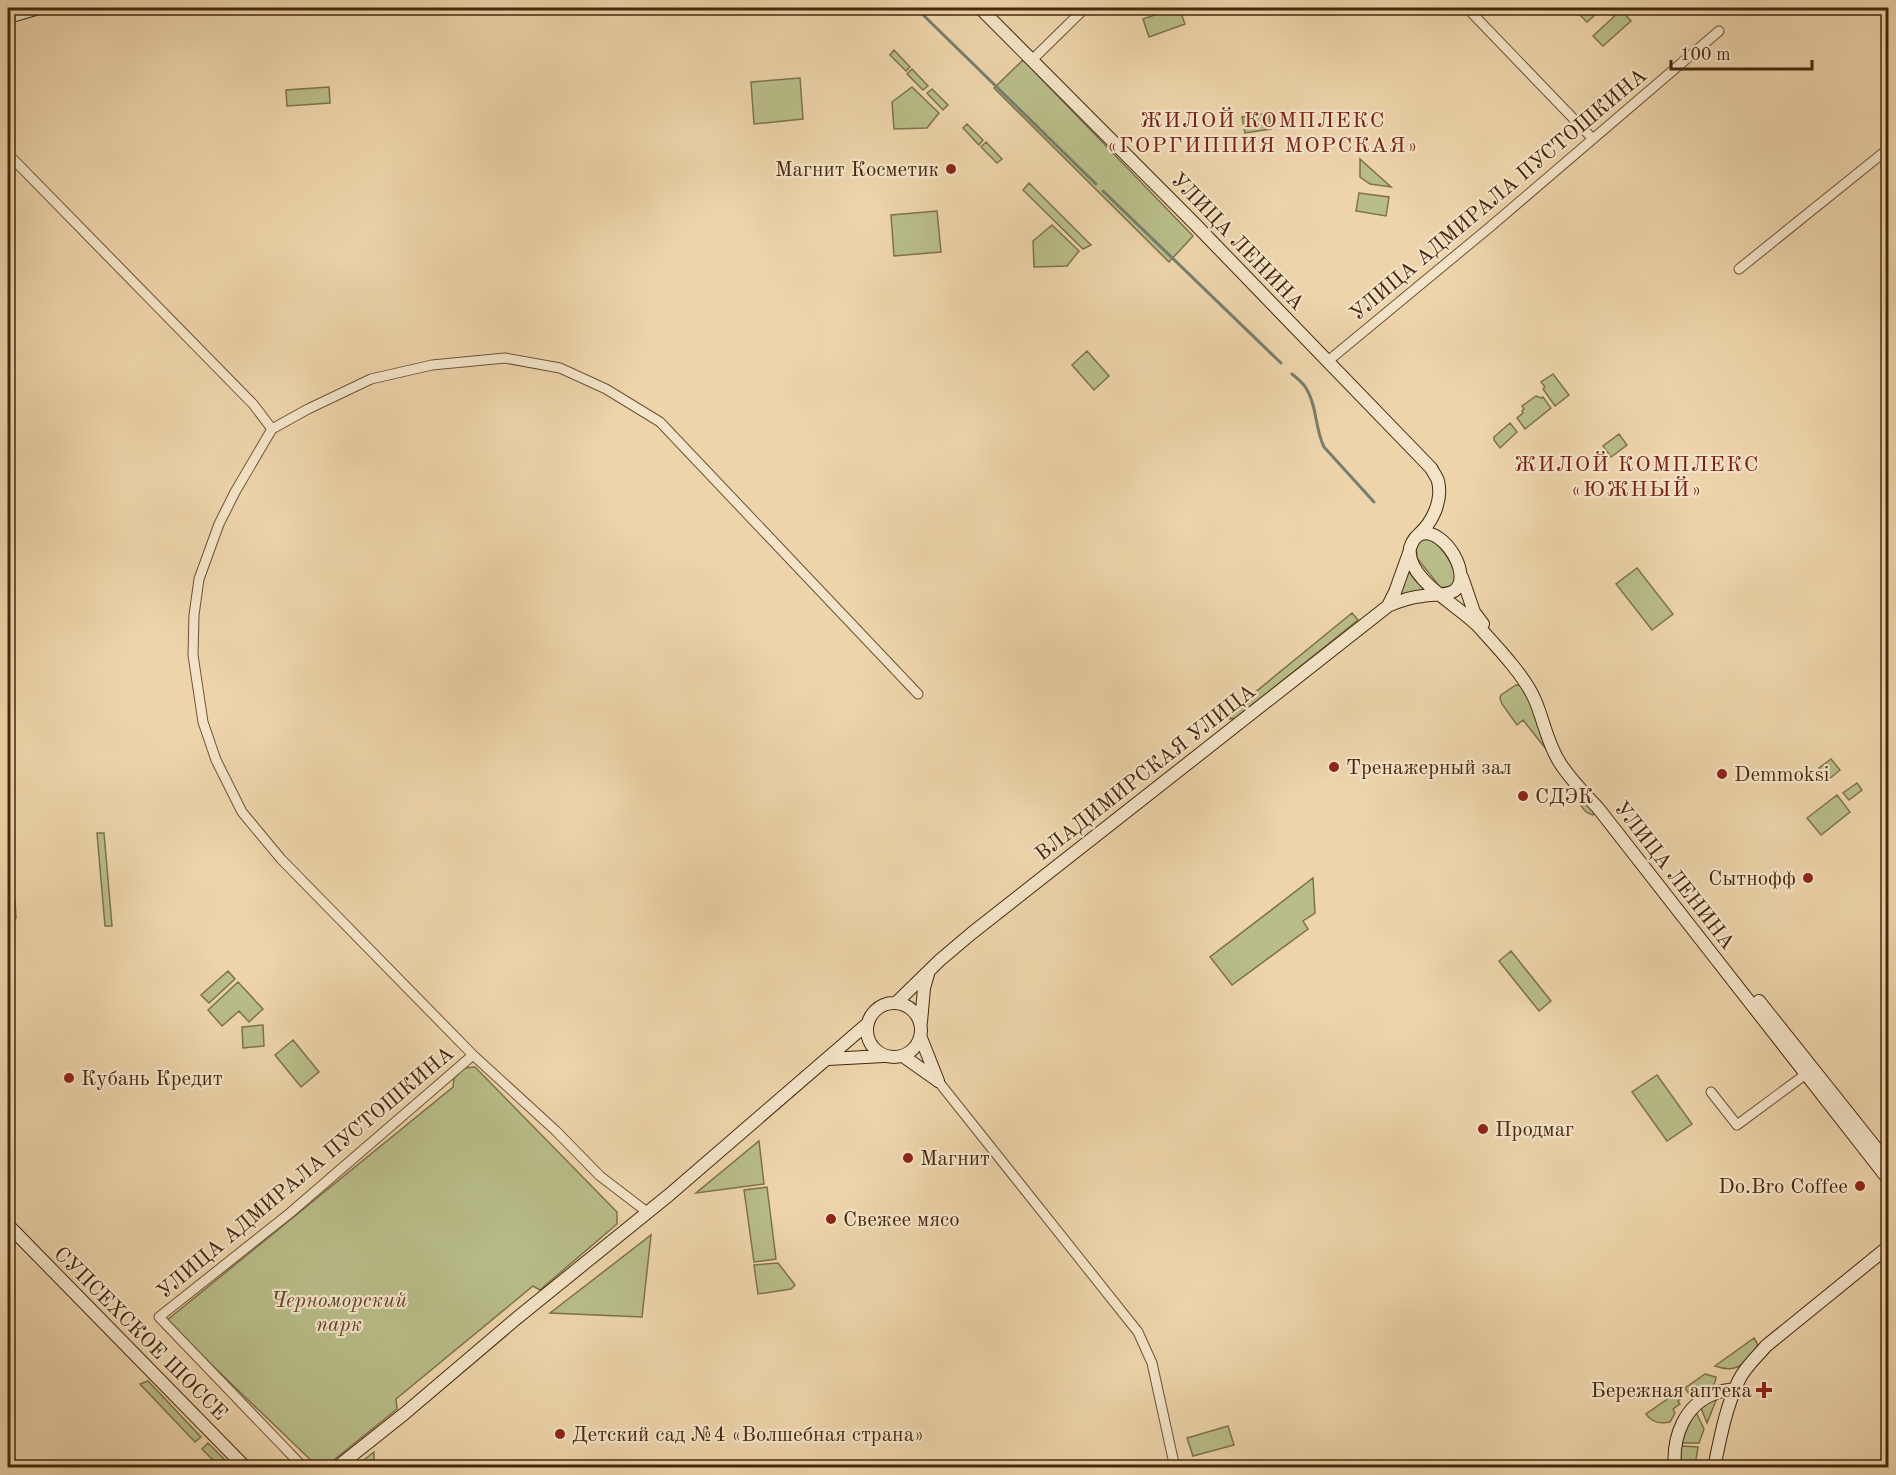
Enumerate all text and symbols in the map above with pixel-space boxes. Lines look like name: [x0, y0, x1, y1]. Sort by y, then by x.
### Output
scale bar: [1671, 33, 1812, 71]
text: 100 m: [1680, 46, 1731, 64]
street label: УЛИЦА АДМИРАЛА ПУСТОШКИНА: [1347, 65, 1651, 325]
district label: ЖИЛОЙ КОМПЛЕКС «ГОРГИППИЯ МОРСКАЯ»: [1107, 106, 1419, 157]
place label: Магнит Косметик: [775, 160, 939, 181]
marker: Магнит Косметик: [944, 162, 958, 176]
street label: УЛИЦА ЛЕНИНА: [1166, 169, 1308, 315]
district label: ЖИЛОЙ КОМПЛЕКС «ЮЖНЫЙ»: [1514, 450, 1760, 501]
street label: ВЛАДИМИРСКАЯ УЛИЦА: [1032, 681, 1260, 865]
place label: Тренажерный зал: [1346, 758, 1512, 779]
marker: Тренажерный зал: [1327, 760, 1341, 774]
place label: Demmoksi: [1734, 765, 1830, 786]
marker: Demmoksi: [1715, 767, 1729, 781]
place label: СДЭК: [1535, 787, 1593, 808]
marker: СДЭК: [1516, 789, 1530, 803]
street label: УЛИЦА ЛЕНИНА: [1610, 798, 1738, 954]
place label: Сытнофф: [1708, 869, 1796, 890]
marker: Сытнофф: [1801, 871, 1815, 885]
street label: УЛИЦА АДМИРАЛА ПУСТОШКИНА: [154, 1043, 458, 1303]
place label: Кубань Кредит: [81, 1069, 223, 1090]
marker: Кубань Кредит: [62, 1071, 76, 1085]
place label: Продмаг: [1495, 1120, 1574, 1141]
marker: Продмаг: [1476, 1122, 1490, 1136]
place label: Магнит: [920, 1149, 990, 1170]
marker: Магнит: [901, 1151, 915, 1165]
place label: Do.Bro Coffee: [1718, 1177, 1848, 1198]
marker: Do.Bro Coffee: [1853, 1179, 1867, 1193]
place label: Свежее мясо: [843, 1210, 960, 1231]
marker: Свежее мясо: [824, 1212, 838, 1226]
street label: СУПСЕХСКОЕ ШОССЕ: [49, 1243, 231, 1425]
park label: Черноморский парк: [271, 1291, 407, 1336]
place label: Бережная аптека: [1591, 1381, 1752, 1402]
marker: Бережная аптека: [1757, 1383, 1771, 1397]
place label: Детский сад №4 «Волшебная страна»: [572, 1425, 924, 1446]
marker: Детский сад №4 «Волшебная страна»: [553, 1427, 567, 1441]

